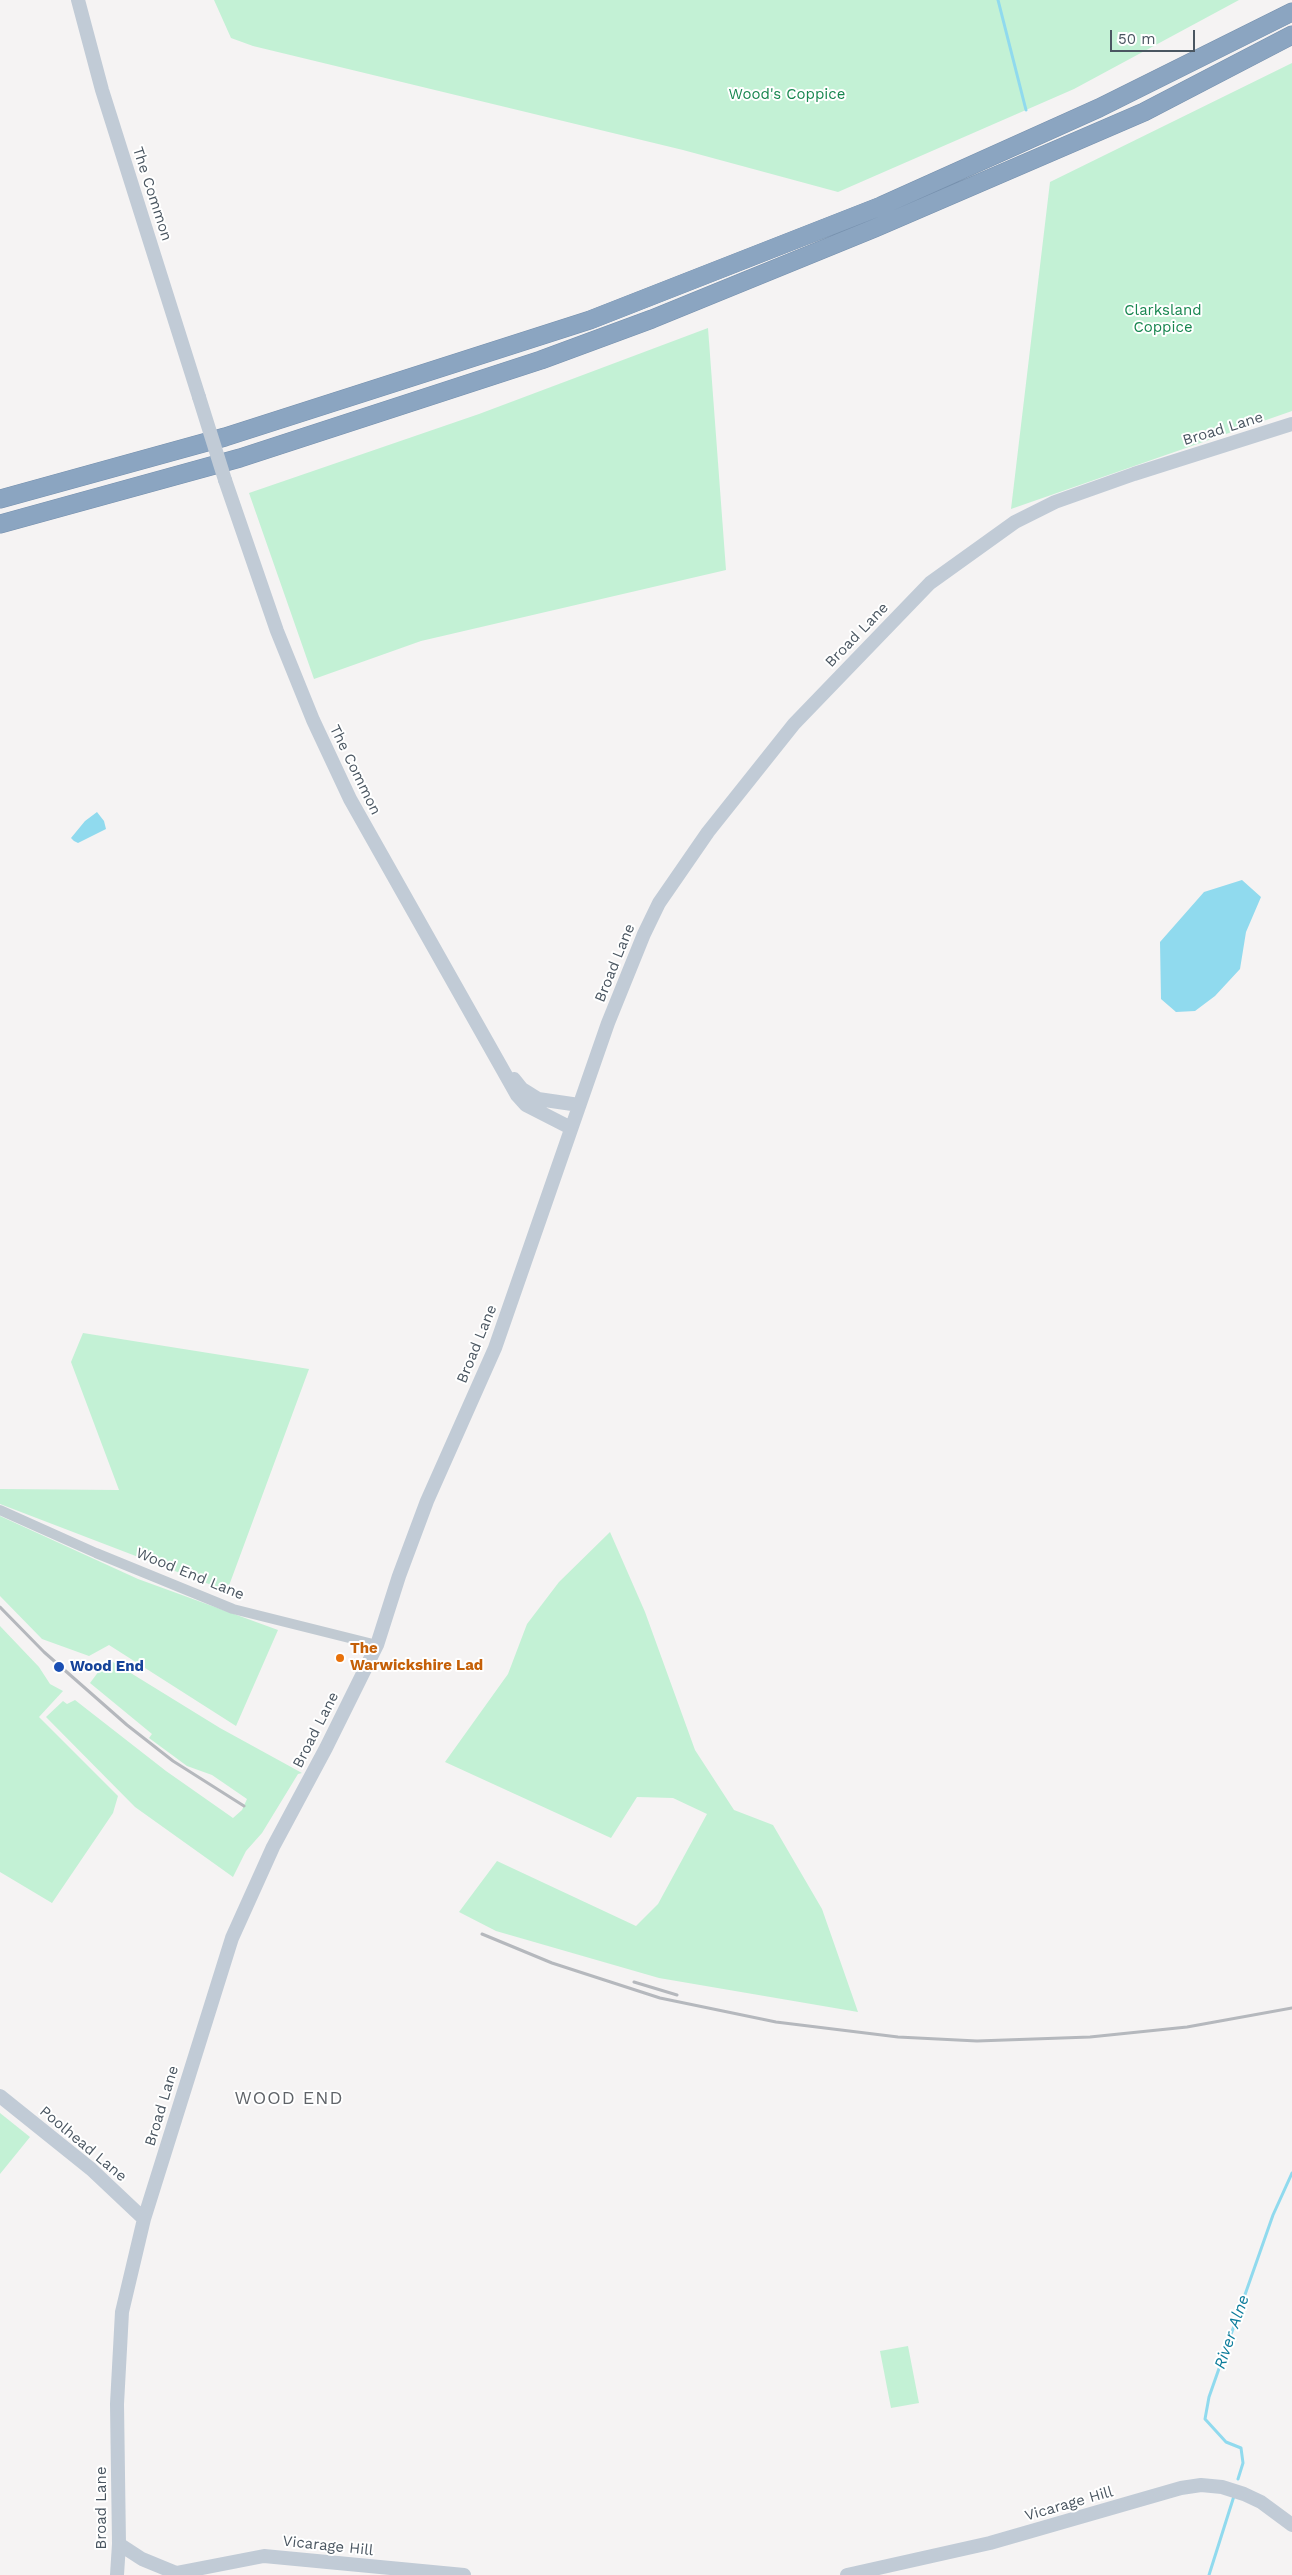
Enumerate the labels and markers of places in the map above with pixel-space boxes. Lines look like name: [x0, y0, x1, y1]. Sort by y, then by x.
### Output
place label: The Warwickshire Lad: [350, 1640, 483, 1675]
marker: The Warwickshire Lad: [334, 1652, 346, 1664]
place label: Wood End: [70, 1658, 144, 1676]
marker: Wood End: [52, 1660, 66, 1674]

